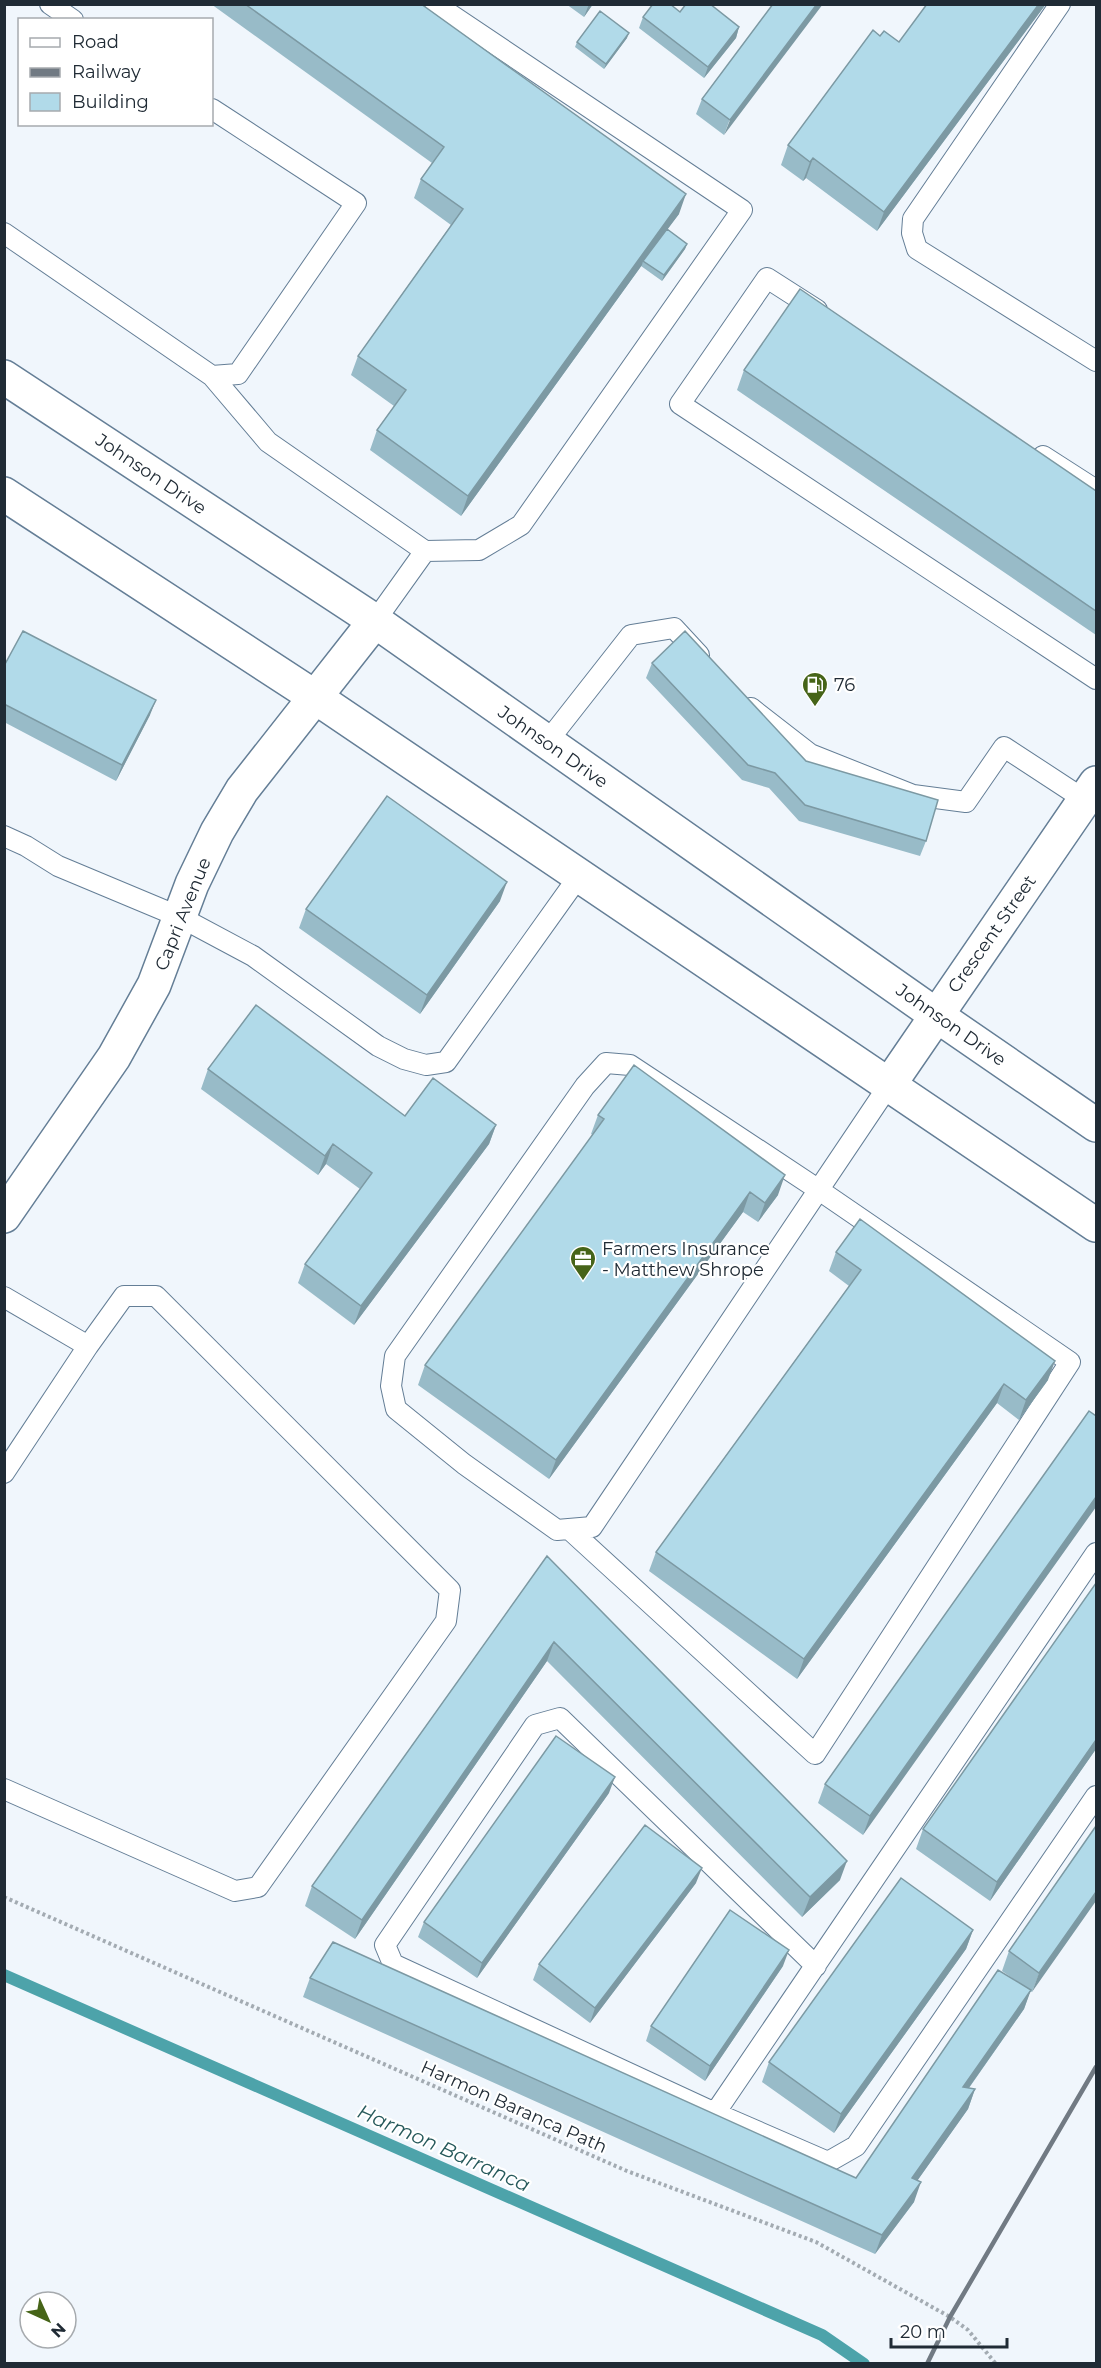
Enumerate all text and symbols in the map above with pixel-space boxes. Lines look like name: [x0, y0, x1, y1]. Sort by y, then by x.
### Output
legend: [18, 18, 213, 126]
text: Road: [72, 31, 119, 53]
text: Railway: [72, 61, 141, 83]
text: Building: [72, 91, 149, 113]
street label: Johnson Drive: [91, 428, 211, 519]
fuel station icon: 76: [800, 670, 830, 708]
place label: 76: [834, 674, 855, 696]
street label: Johnson Drive: [493, 700, 612, 793]
street label: Capri Avenue: [150, 854, 216, 974]
street label: Crescent Street: [943, 871, 1041, 997]
street label: Johnson Drive: [891, 978, 1010, 1071]
place label: Farmers Insurance - Matthew Shrope: [602, 1238, 770, 1281]
office icon: Farmers Insurance - Matthew Shrope: [568, 1244, 598, 1282]
street label: Harmon Baranca Path: [418, 2056, 610, 2158]
water label: Harmon Barranca: [354, 2099, 534, 2197]
north arrow: [18, 2290, 78, 2350]
scale bar: [891, 2311, 1006, 2349]
text: N: [47, 2319, 70, 2342]
text: 20 m: [900, 2321, 946, 2343]

